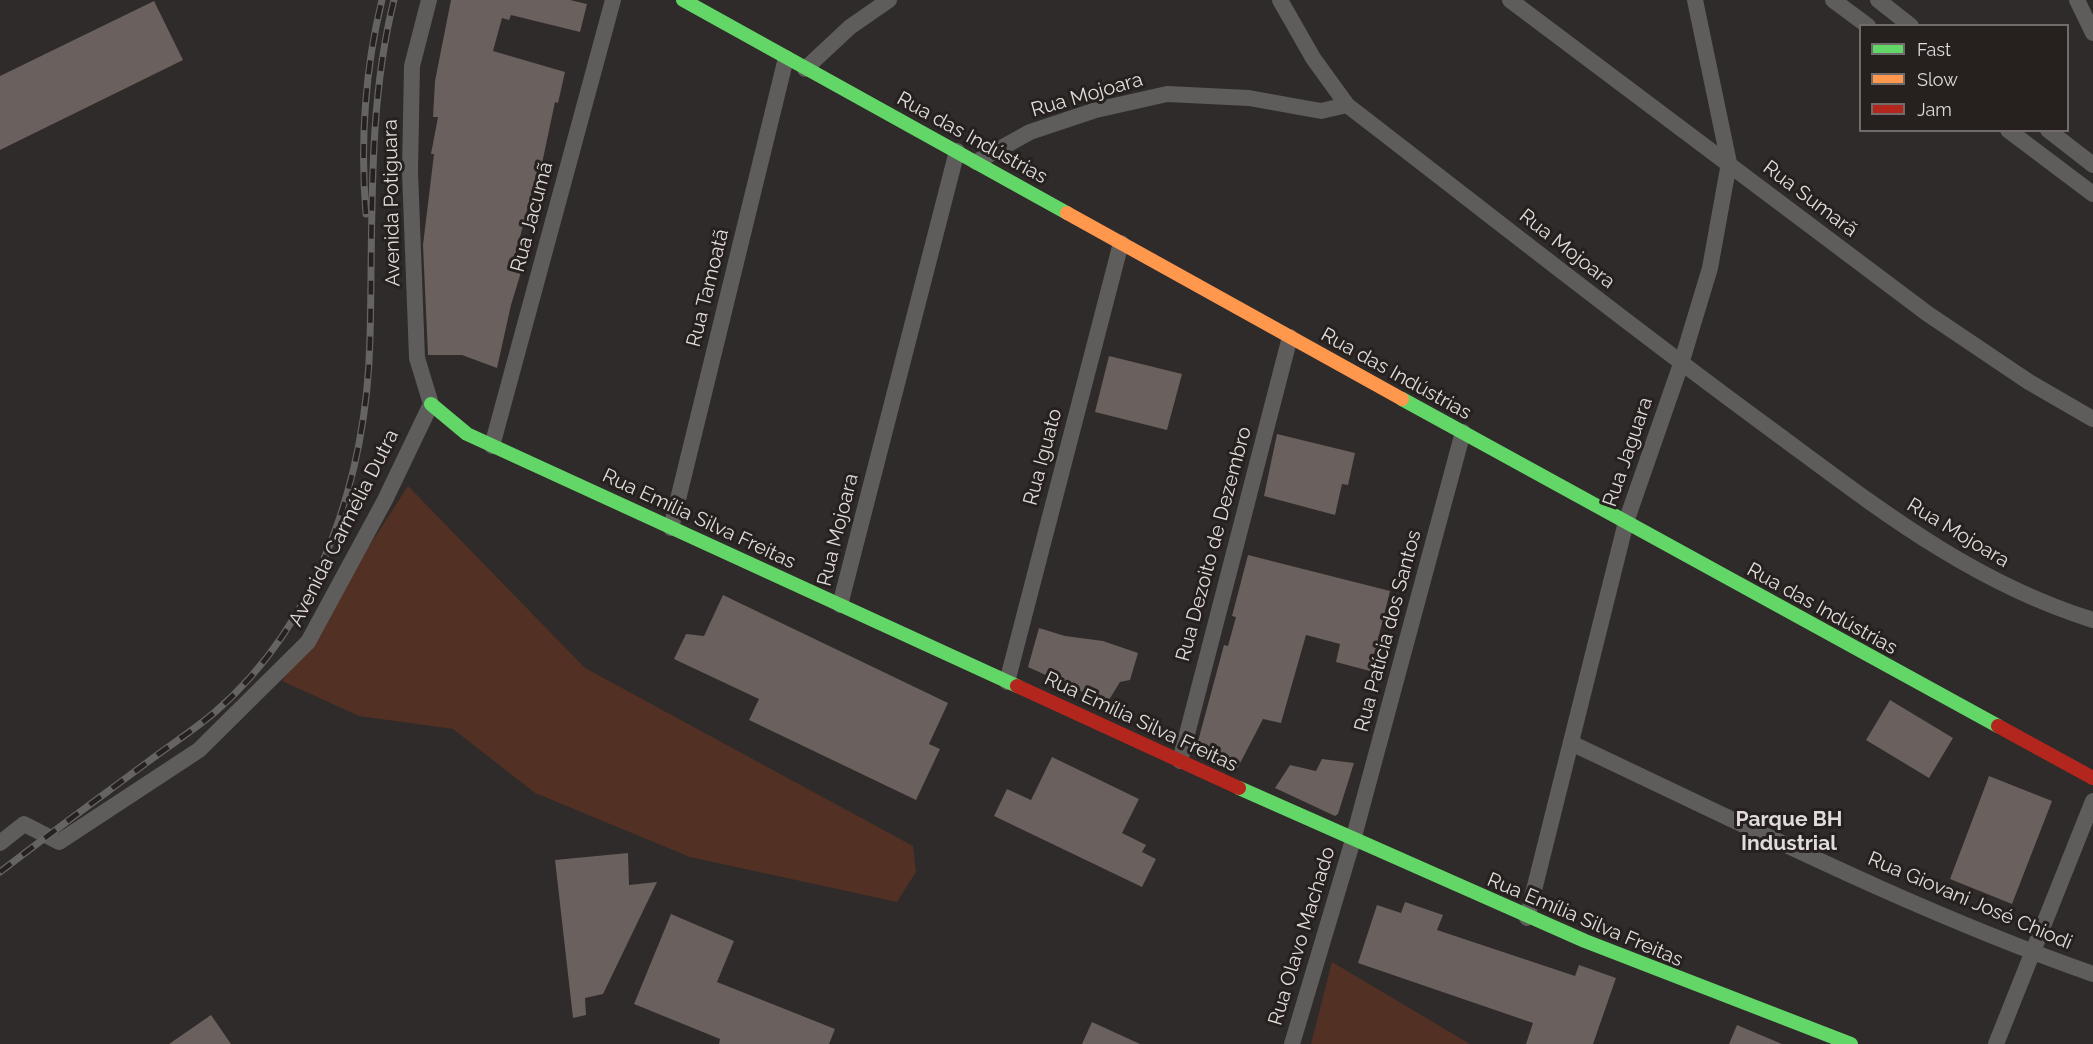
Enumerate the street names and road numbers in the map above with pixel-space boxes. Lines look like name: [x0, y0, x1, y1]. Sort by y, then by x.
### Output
street label: Rua Mojoara: [1028, 68, 1146, 122]
street label: Rua das Indústrias: [893, 87, 1051, 189]
street label: Avenida Potiguara: [379, 119, 405, 287]
street label: Rua Sumarã: [1758, 156, 1862, 242]
street label: Rua Jacumã: [506, 159, 558, 275]
street label: Rua Mojoara: [1514, 204, 1620, 294]
street label: Rua Tamoatã: [682, 227, 734, 349]
street label: Rua das Indústrias: [1317, 323, 1475, 425]
street label: Rua Jaguara: [1598, 394, 1658, 510]
street label: Rua Iguato: [1019, 406, 1067, 508]
street label: Rua Dezoito de Dezembro: [1171, 424, 1257, 664]
street label: Avenida Carmélia Dutra: [284, 426, 404, 630]
street label: Rua Emília Silva Freitas: [599, 464, 799, 574]
street label: Rua Mojoara: [812, 471, 864, 589]
street label: Rua Mojoara: [1902, 493, 2014, 573]
street label: Rua Patícia dos Santos: [1349, 527, 1427, 735]
street label: Rua das Indústrias: [1743, 558, 1901, 660]
street label: Rua Emília Silva Freitas: [1041, 667, 1241, 777]
street label: Rua Olavo Machado: [1263, 844, 1341, 1028]
street label: Rua Giovani José Chiodi: [1864, 847, 2076, 955]
street label: Rua Emília Silva Freitas: [1483, 868, 1687, 972]

